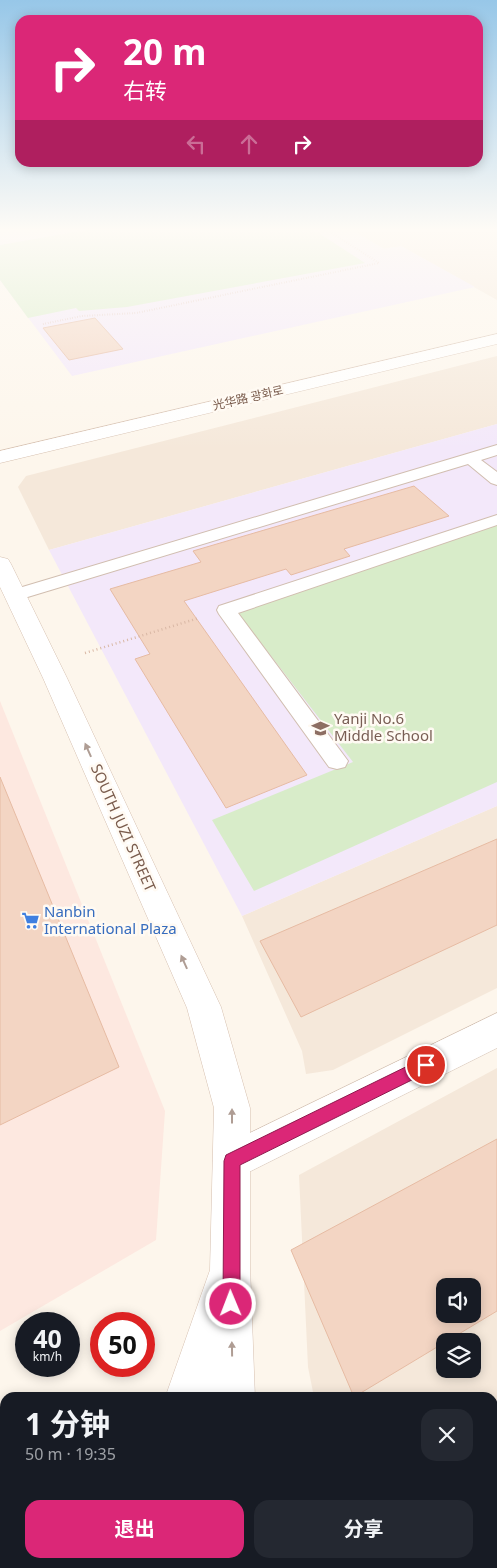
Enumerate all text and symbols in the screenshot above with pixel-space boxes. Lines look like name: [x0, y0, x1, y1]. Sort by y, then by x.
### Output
text: 20 m: [123, 28, 206, 75]
icon: right: [40, 35, 105, 100]
text: 右转: [123, 75, 167, 105]
icon: left: [182, 130, 210, 158]
icon: ahead: [235, 130, 263, 158]
icon: right: [288, 130, 316, 158]
street label: 光华路 광화로: [211, 381, 285, 414]
place label: Yanji No.6 Middle School: [334, 708, 433, 745]
school or university icon: Yanji No.6 Middle School: [310, 718, 330, 738]
one-way arrow: [84, 743, 92, 757]
street label: SOUTH JUZI STREET: [87, 761, 161, 895]
place label: Nanbin International Plaza: [44, 901, 177, 938]
supermarket icon: Nanbin International Plaza: [20, 911, 40, 931]
one-way arrow: [180, 955, 188, 969]
pin: [405, 1044, 447, 1086]
icon: arrive: [412, 1051, 440, 1079]
one-way arrow: [228, 1108, 236, 1124]
position arrow: [204, 1277, 256, 1329]
map controls: [436, 1278, 481, 1378]
button: sound: [436, 1278, 481, 1323]
speed limit sign: 50: [90, 1312, 155, 1377]
text: 40: [33, 1321, 62, 1355]
button: layers: [436, 1333, 481, 1378]
one-way arrow: [228, 1341, 236, 1357]
text: km/h: [33, 1348, 62, 1365]
text: 1 分钟: [25, 1403, 110, 1444]
button: close: [421, 1409, 473, 1461]
text: 50 m · 19:35: [25, 1443, 116, 1465]
button: 退出: [25, 1500, 244, 1558]
button: 分享: [254, 1500, 473, 1558]

